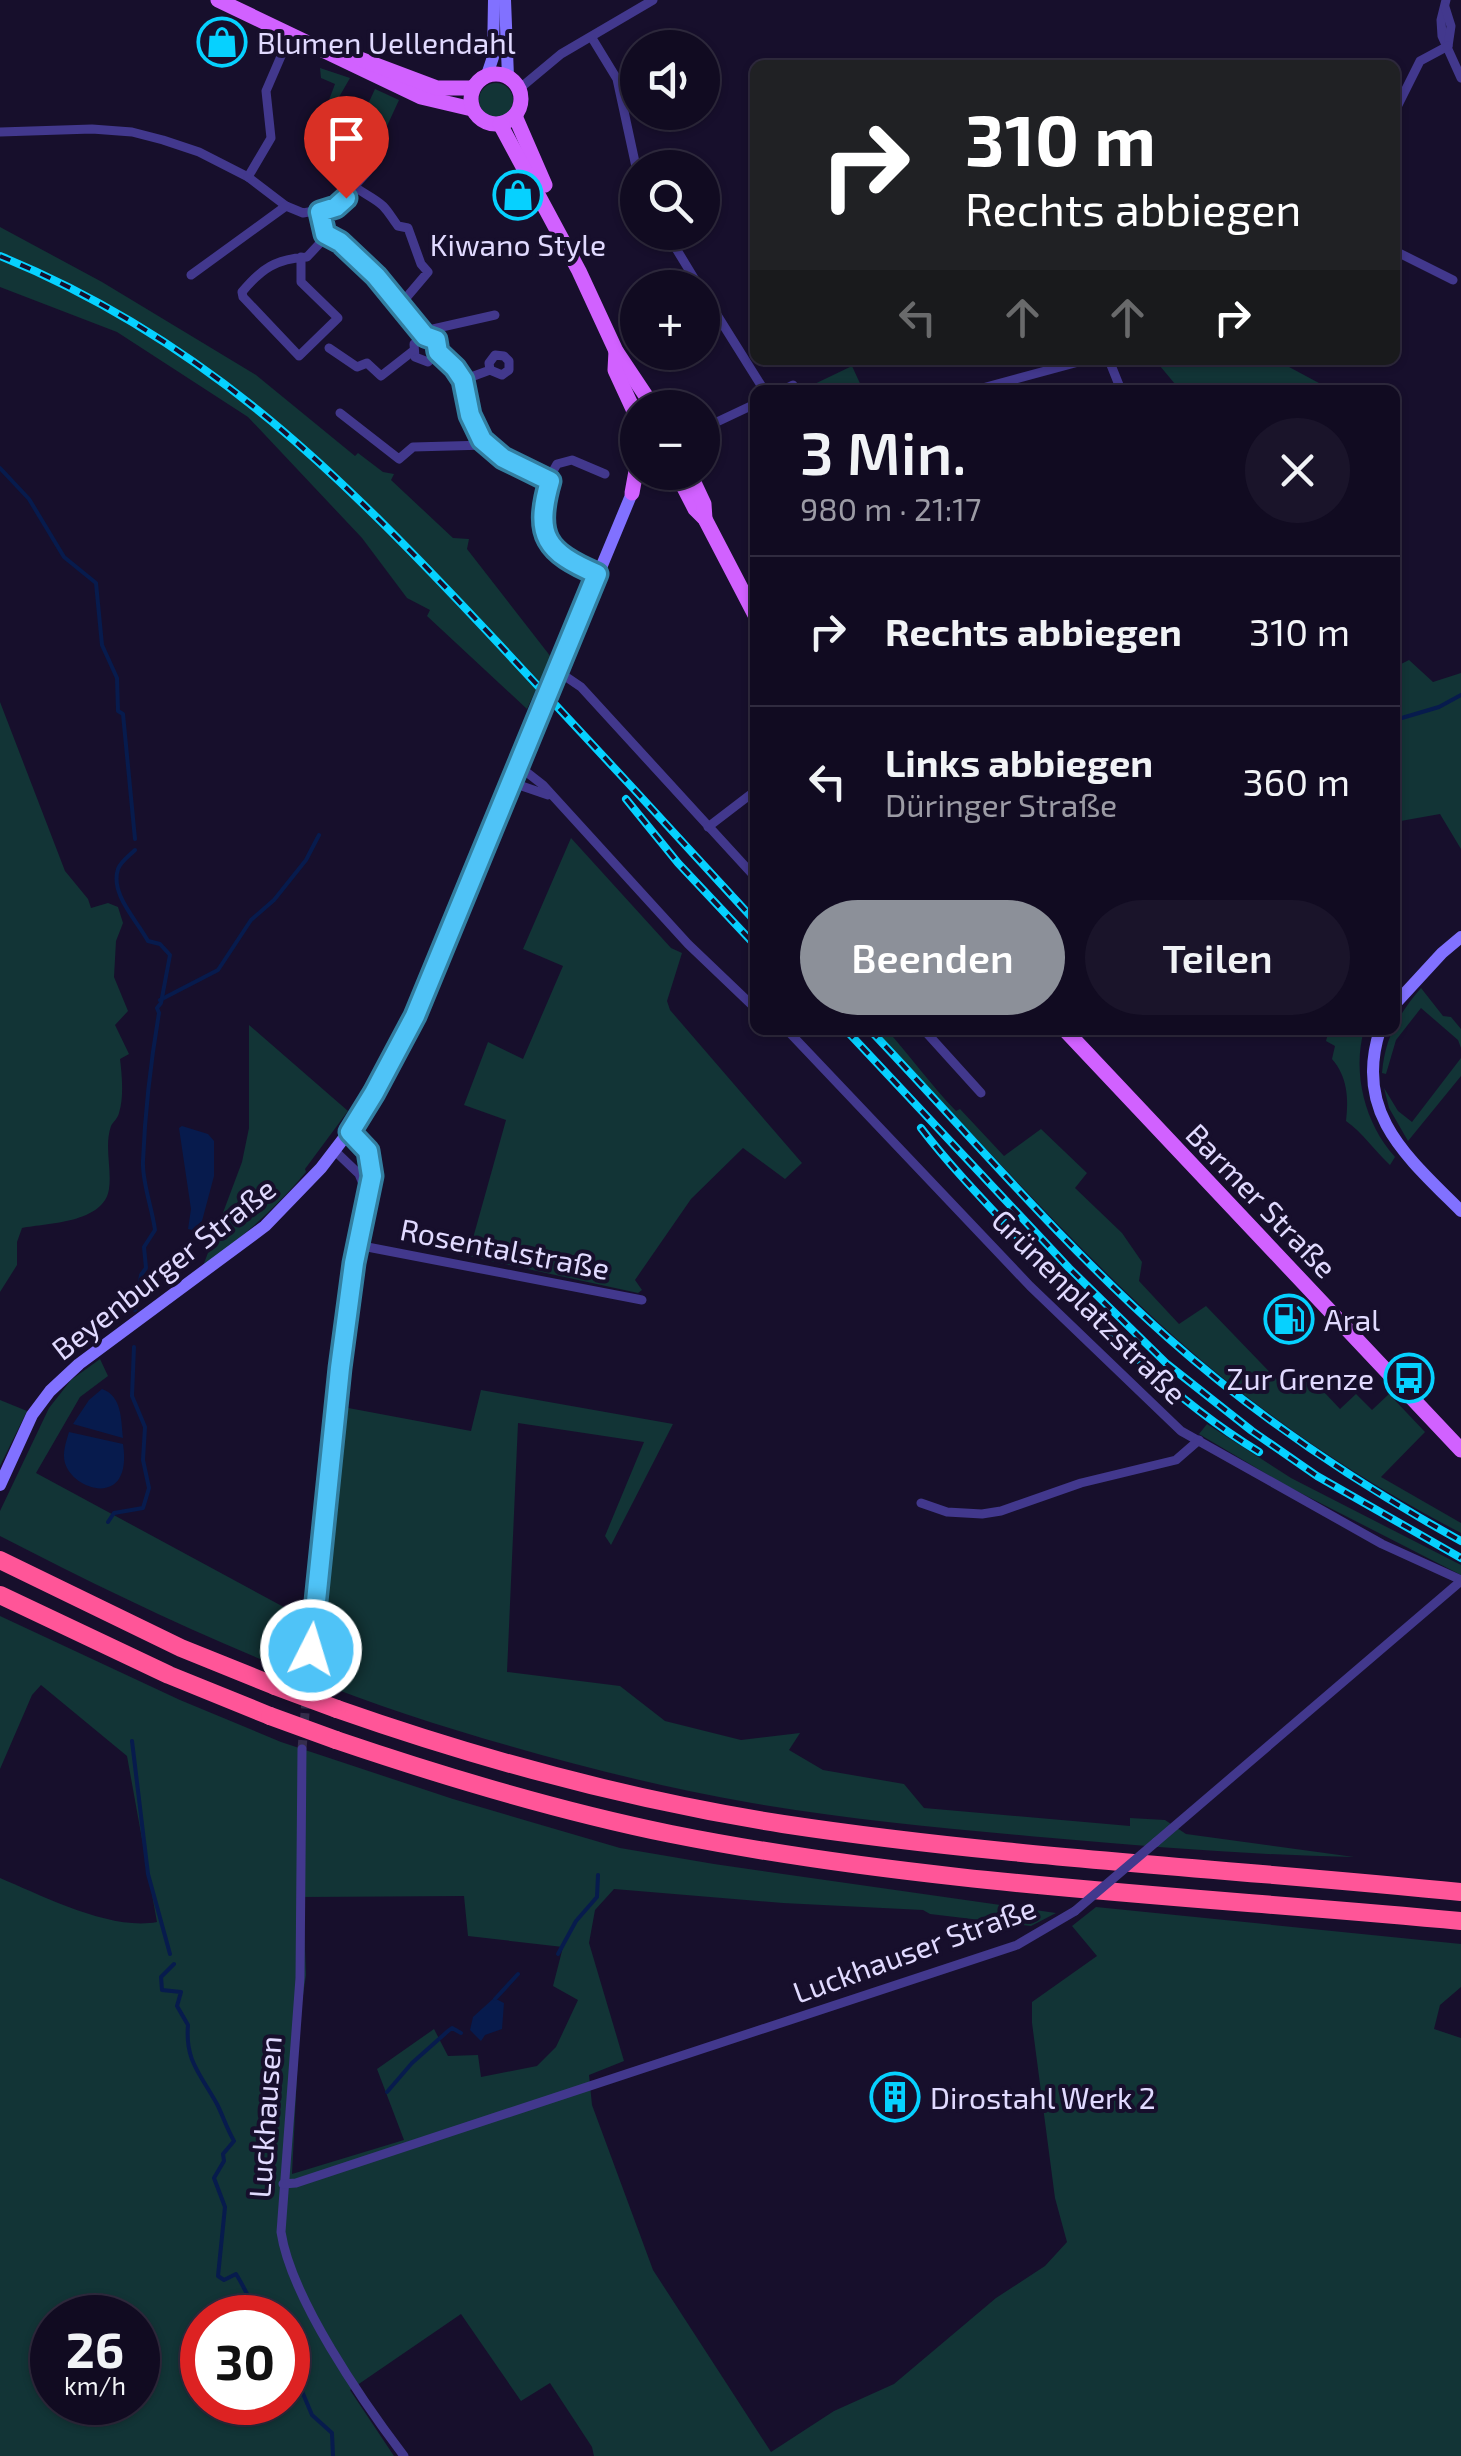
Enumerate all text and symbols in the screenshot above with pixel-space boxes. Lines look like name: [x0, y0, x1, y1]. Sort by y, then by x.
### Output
shop icon: Blumen Uellendahl: [196, 16, 248, 68]
place label: Blumen Uellendahl: [257, 24, 516, 60]
map controls: [620, 30, 720, 490]
button: sound: [620, 30, 720, 130]
pin: [304, 96, 389, 199]
text: 310 m: [965, 96, 1156, 180]
icon: right: [800, 100, 930, 230]
icon: arrive: [319, 111, 374, 166]
button: search: [620, 150, 720, 250]
shop icon: Kiwano Style: [492, 169, 544, 221]
text: Rechts abbiegen: [965, 181, 1302, 235]
place label: Kiwano Style: [430, 226, 606, 262]
button: +: [620, 270, 720, 370]
icon: left: [890, 290, 945, 345]
icon: ahead: [995, 290, 1050, 345]
icon: ahead: [1100, 290, 1155, 345]
icon: right: [1205, 290, 1260, 345]
button: −: [620, 390, 720, 490]
text: 3 Min.: [800, 415, 967, 487]
button: close: [1245, 418, 1350, 523]
text: 980 m · 21:17: [800, 489, 981, 527]
icon: right: [800, 604, 855, 659]
text: Rechts abbiegen: [885, 608, 1182, 654]
text: 310 m: [1249, 608, 1350, 654]
text: Links abbiegen: [885, 739, 1153, 785]
icon: left: [800, 754, 855, 809]
text: 360 m: [1242, 758, 1350, 804]
text: Düringer Straße: [885, 785, 1117, 823]
button: Beenden: [800, 900, 1065, 1015]
button: Teilen: [1085, 900, 1350, 1015]
street label: Barmer Straße: [1179, 1115, 1345, 1285]
street label: Beyenburger Straße: [44, 1170, 282, 1366]
street label: Grünenplatzstraße: [985, 1201, 1195, 1411]
street label: Rosentalstraße: [397, 1210, 613, 1286]
fuel station icon: Aral: [1263, 1293, 1315, 1345]
place label: Aral: [1324, 1301, 1380, 1337]
bus stop icon: Zur Grenze: [1383, 1352, 1435, 1404]
place label: Zur Grenze: [1226, 1360, 1374, 1396]
position arrow: [259, 1598, 363, 1702]
street label: Luckhauser Straße: [788, 1888, 1040, 2010]
street label: Luckhausen: [240, 2035, 288, 2199]
building icon: Dirostahl Werk 2: [869, 2071, 921, 2123]
place label: Dirostahl Werk 2: [930, 2079, 1156, 2115]
speed limit sign: 30: [180, 2295, 310, 2425]
text: 26: [66, 2318, 124, 2378]
text: km/h: [64, 2370, 126, 2400]

